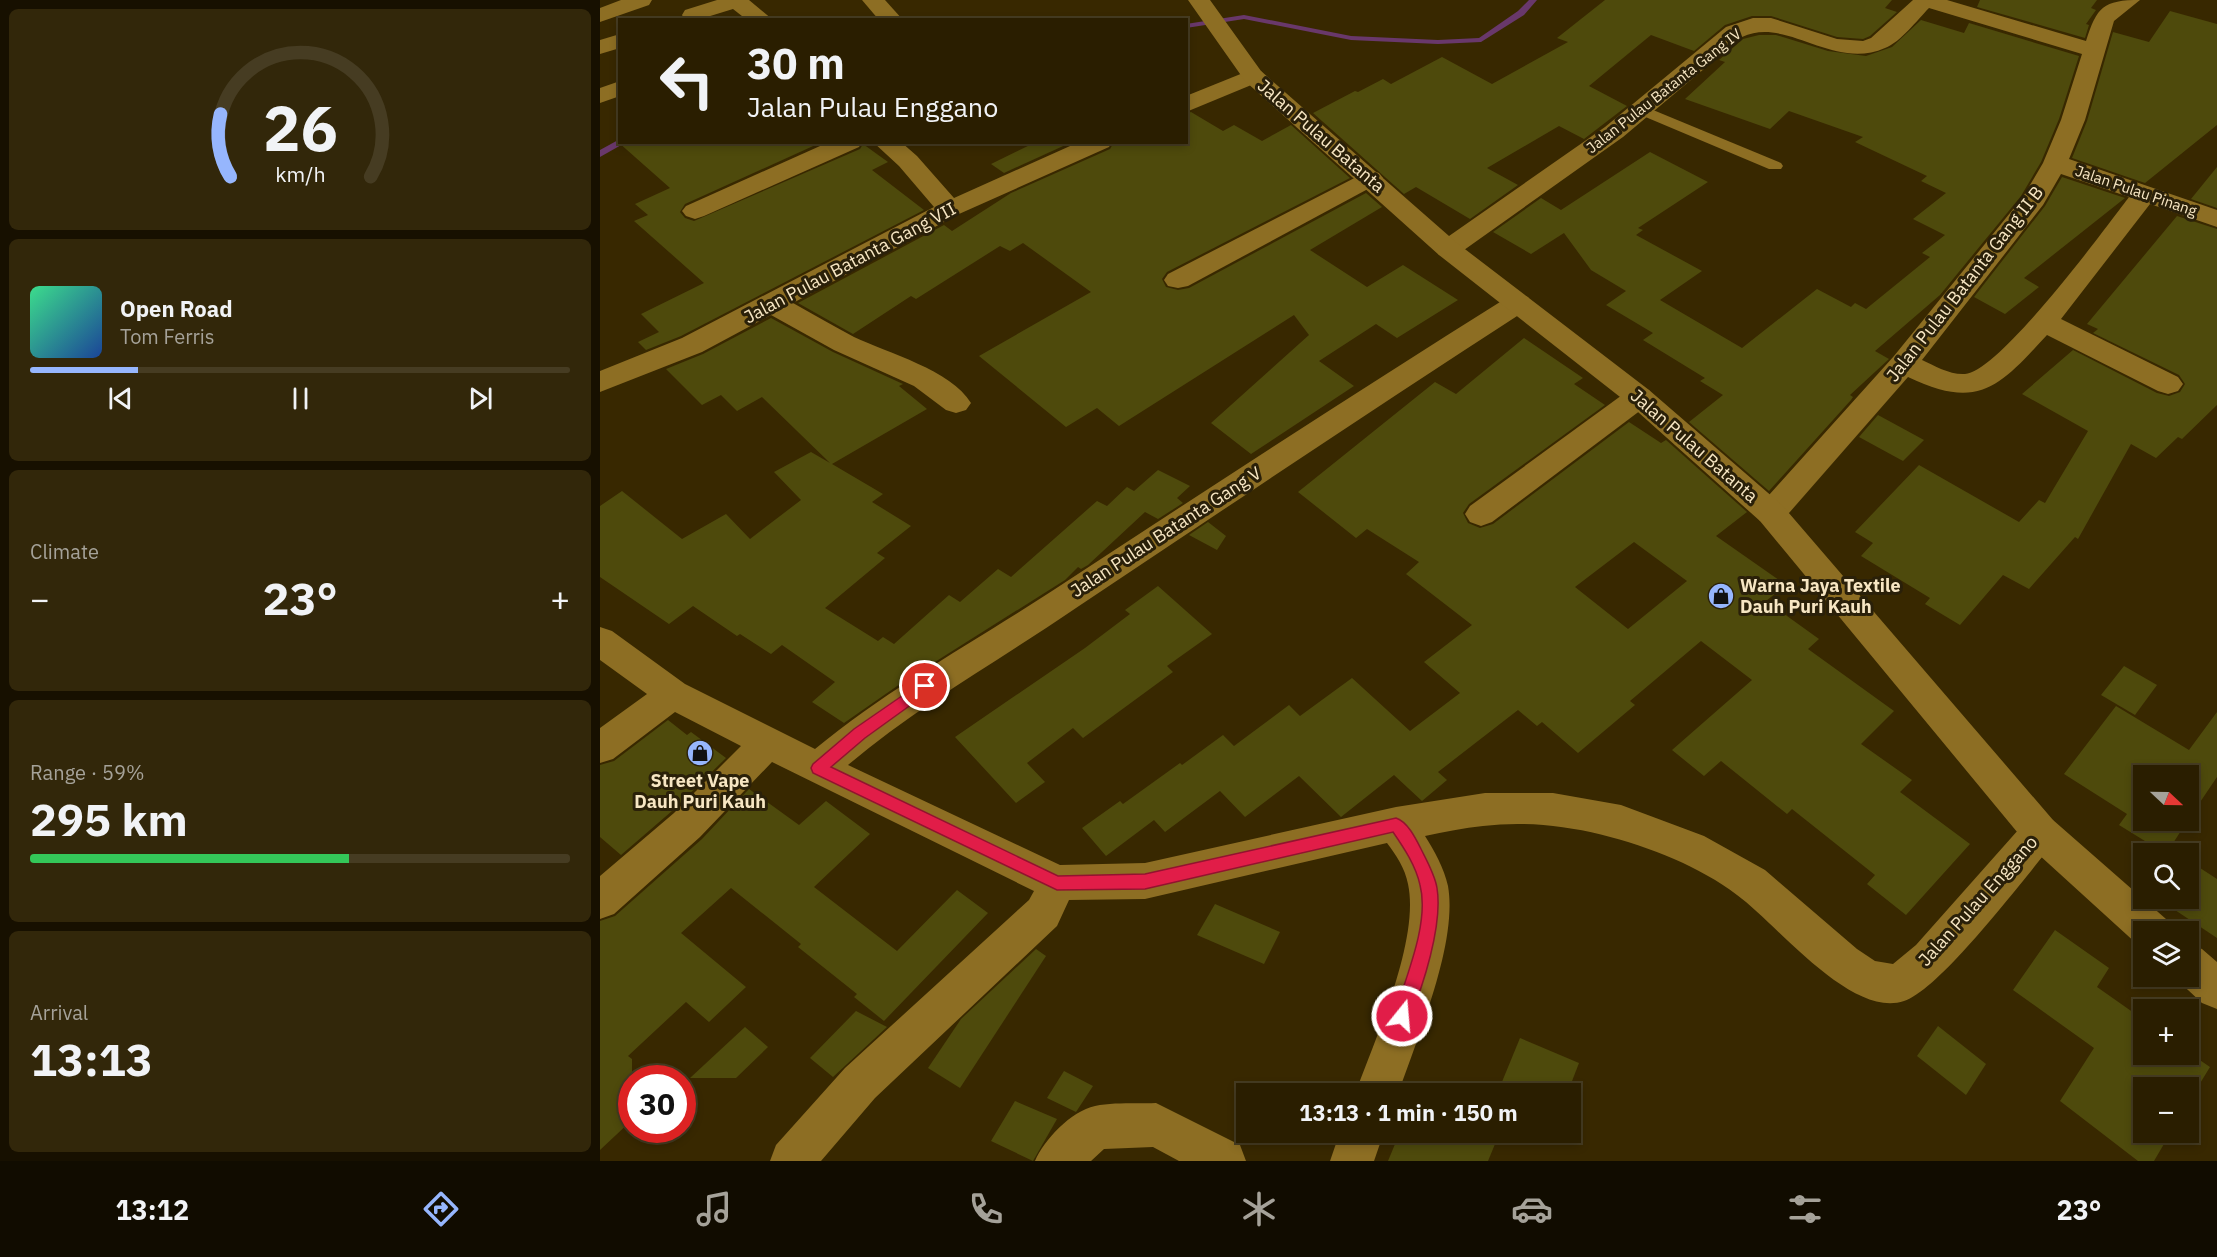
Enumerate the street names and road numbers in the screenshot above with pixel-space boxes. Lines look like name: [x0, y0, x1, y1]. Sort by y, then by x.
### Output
street label: Jalan Pulau Batanta Gang IV: [1582, 24, 1745, 157]
street label: Jalan Pulau Batanta: [1253, 74, 1390, 197]
street label: Jalan Pulau Pinang: [2073, 161, 2200, 220]
street label: Jalan Pulau Batanta Gang II B: [1881, 181, 2048, 386]
street label: Jalan Pulau Batanta Gang VII: [740, 197, 960, 328]
street label: Jalan Pulau Batanta: [1626, 384, 1763, 507]
street label: Jalan Pulau Batanta Gang V: [1066, 461, 1265, 602]
street label: Jalan Pulau Enggano: [1913, 831, 2042, 971]

